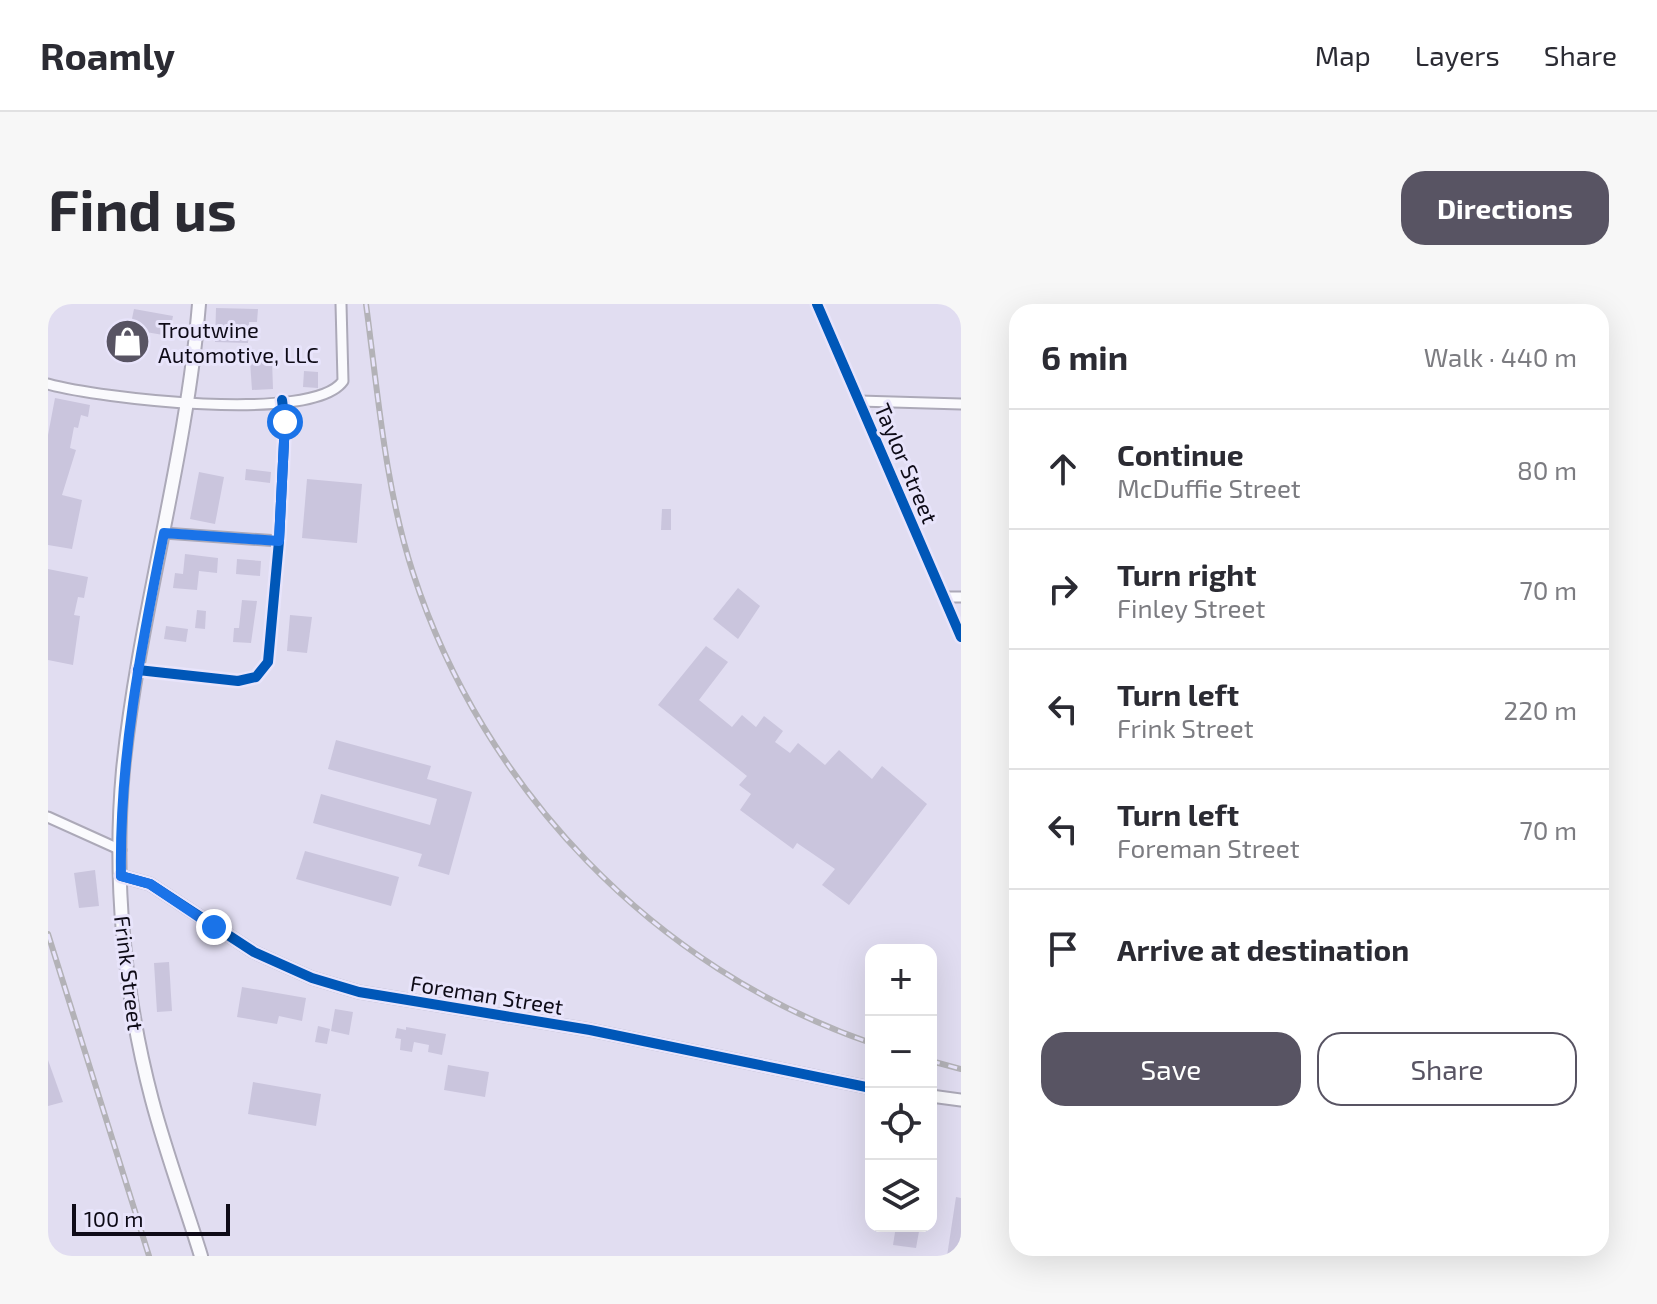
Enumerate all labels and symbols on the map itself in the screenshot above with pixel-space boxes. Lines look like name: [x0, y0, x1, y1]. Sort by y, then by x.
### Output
place label: Troutwine Automotive, LLC: [158, 316, 319, 367]
shop icon: Troutwine Automotive, LLC: [103, 318, 151, 366]
street label: Taylor Street: [870, 399, 944, 527]
route start: [267, 404, 303, 440]
route end: [196, 909, 232, 945]
street label: Frink Street: [110, 914, 150, 1032]
street label: Foreman Street: [409, 969, 565, 1019]
scale bar: [72, 1200, 230, 1236]

